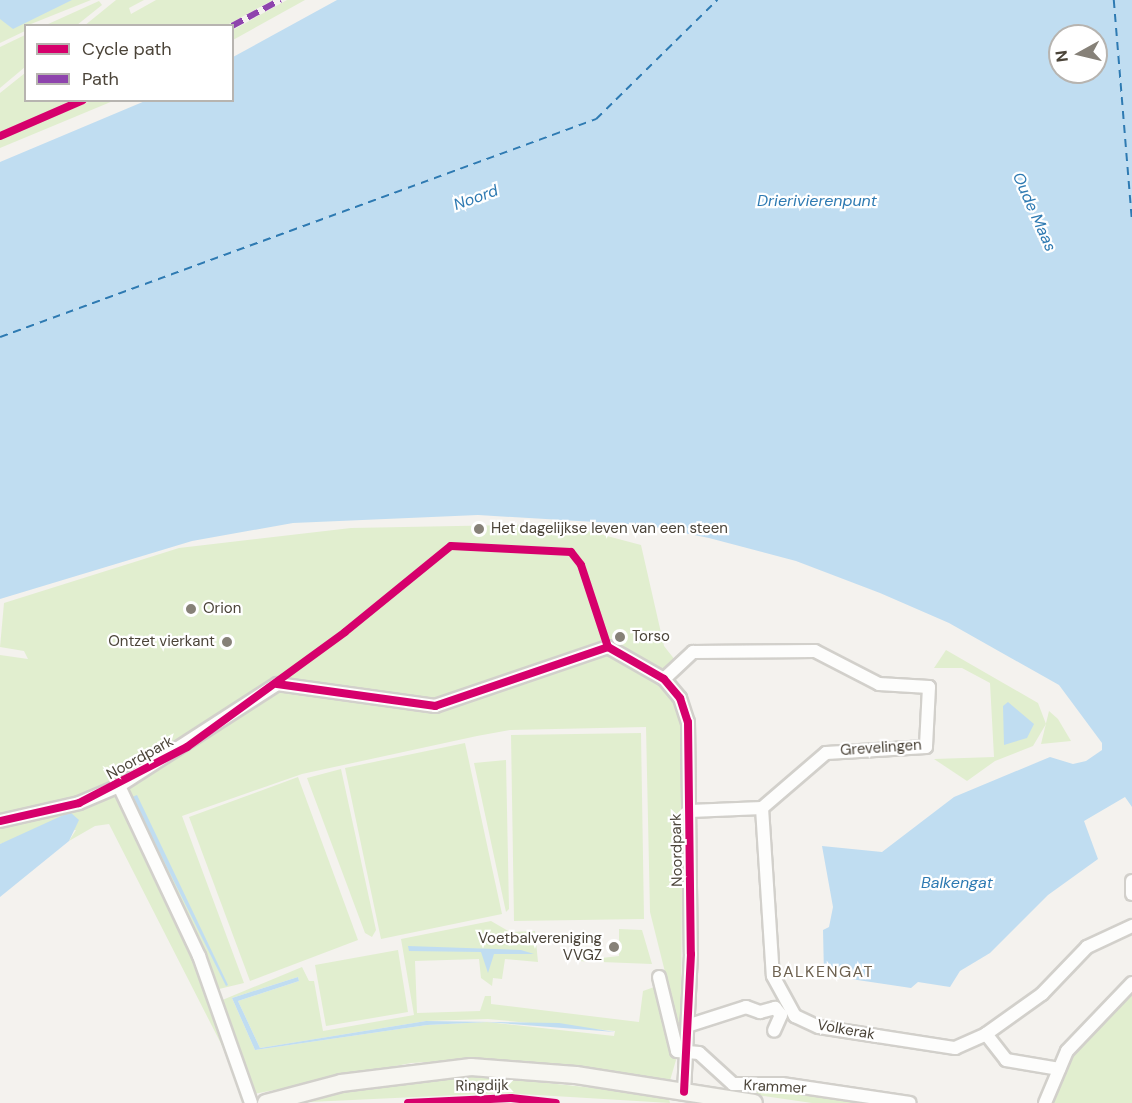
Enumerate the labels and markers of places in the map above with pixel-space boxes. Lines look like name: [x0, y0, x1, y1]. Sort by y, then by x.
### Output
place label: Het dagelijkse leven van een steen: [491, 520, 728, 538]
marker: Het dagelijkse leven van een steen: [472, 522, 486, 536]
place label: Orion: [203, 600, 241, 618]
marker: Orion: [184, 602, 198, 616]
place label: Torso: [632, 628, 670, 646]
marker: Torso: [613, 630, 627, 644]
place label: Ontzet vierkant: [108, 633, 215, 651]
marker: Ontzet vierkant: [220, 635, 234, 649]
place label: Voetbalvereniging VVGZ: [478, 929, 602, 964]
marker: Voetbalvereniging VVGZ: [607, 940, 621, 954]

